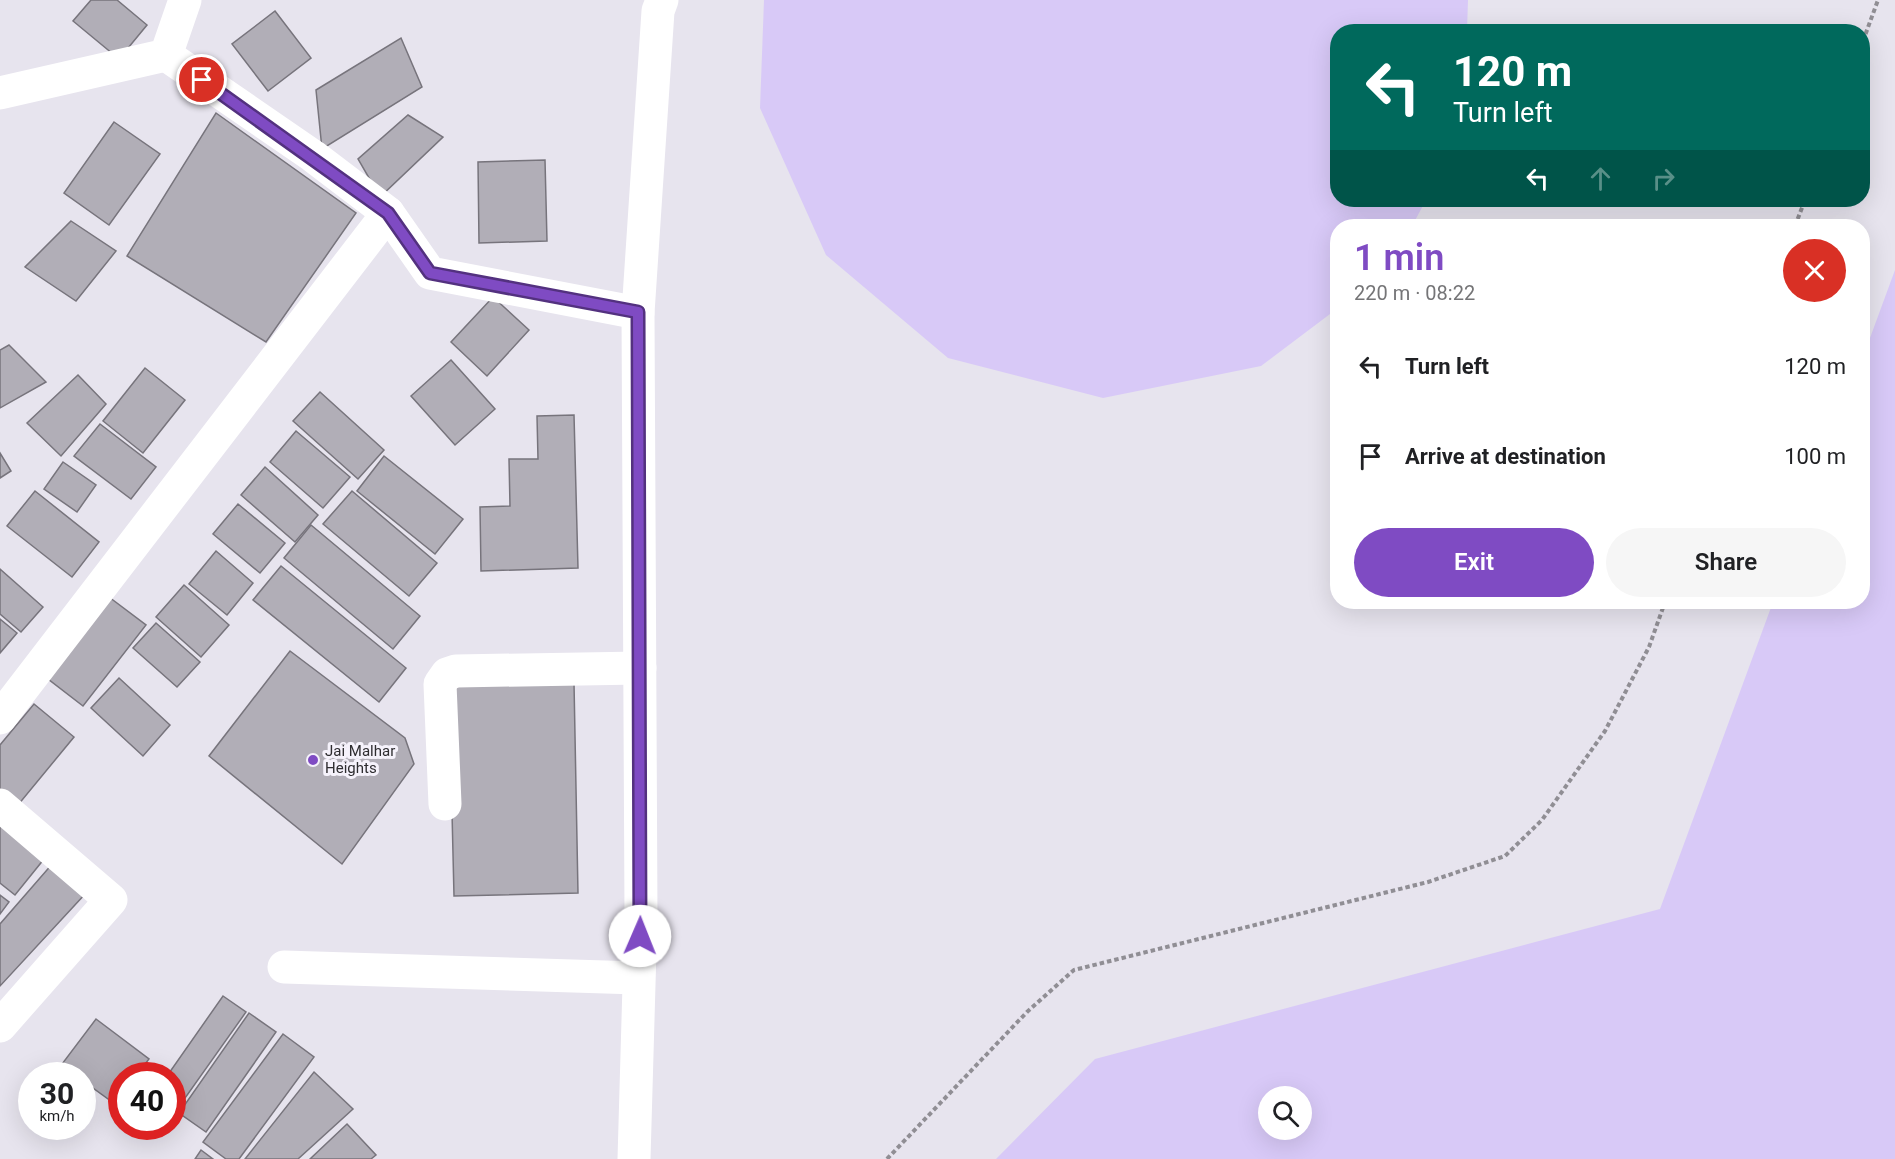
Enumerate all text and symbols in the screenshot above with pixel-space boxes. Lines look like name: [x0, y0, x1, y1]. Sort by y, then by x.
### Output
text: 120 m: [1453, 47, 1572, 96]
icon: left: [1354, 48, 1432, 126]
pin: [176, 54, 227, 105]
icon: arrive: [185, 63, 218, 96]
text: Turn left: [1453, 97, 1553, 129]
icon: left: [1521, 162, 1554, 195]
icon: ahead: [1584, 162, 1617, 195]
icon: right: [1647, 162, 1680, 195]
text: 1 min: [1354, 237, 1444, 279]
button: close: [1783, 239, 1846, 302]
text: 220 m · 08:22: [1354, 281, 1475, 305]
icon: left: [1354, 350, 1387, 383]
text: Turn left: [1405, 354, 1489, 379]
text: 120 m: [1784, 354, 1846, 379]
icon: arrive: [1354, 440, 1387, 473]
text: Arrive at destination: [1405, 444, 1606, 469]
text: 100 m: [1784, 444, 1846, 469]
button: Exit: [1354, 528, 1594, 597]
button: Share: [1606, 528, 1846, 597]
place label: Jai Malhar Heights: [325, 742, 395, 777]
marker: Jai Malhar Heights: [306, 753, 320, 767]
position arrow: [608, 904, 672, 968]
speed limit sign: 40: [108, 1062, 186, 1140]
text: 30: [40, 1076, 74, 1111]
map controls: [1258, 1086, 1312, 1140]
button: search: [1258, 1086, 1312, 1140]
text: km/h: [39, 1107, 75, 1125]

